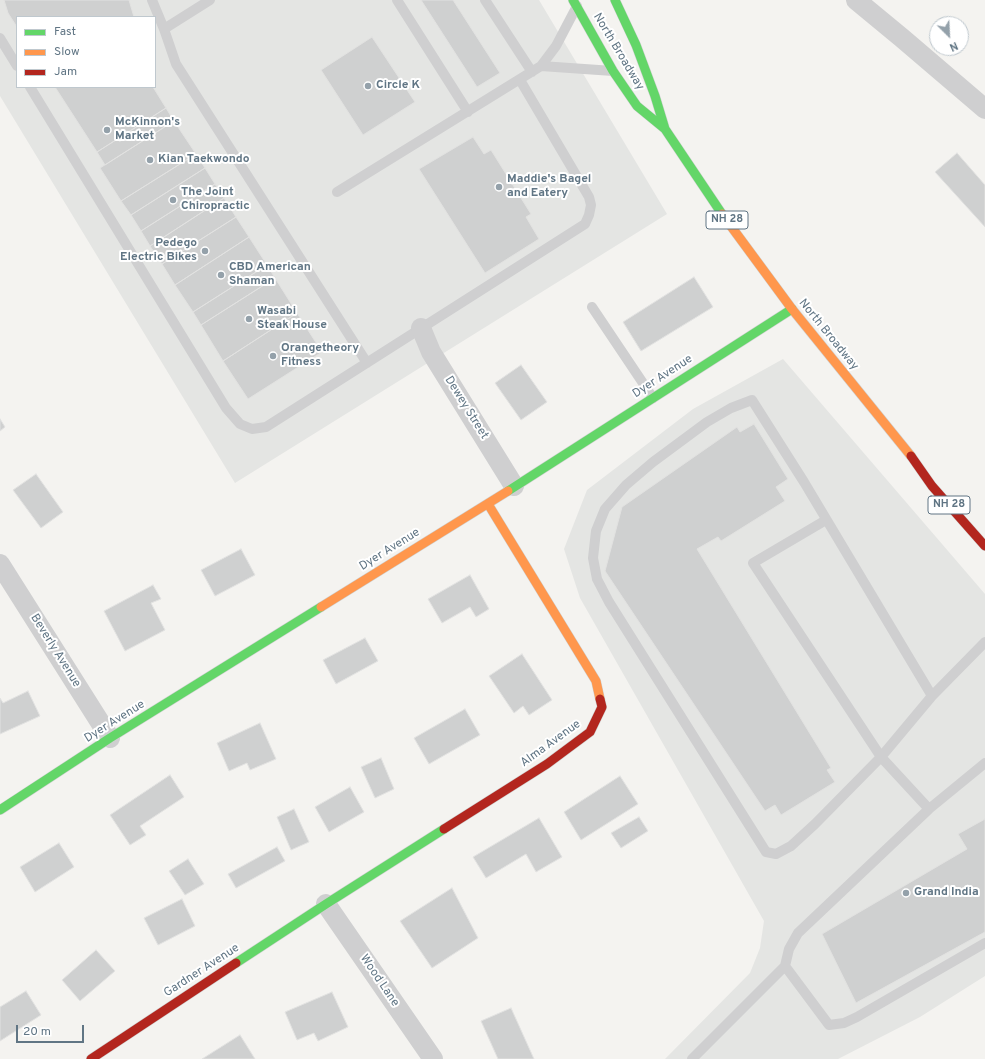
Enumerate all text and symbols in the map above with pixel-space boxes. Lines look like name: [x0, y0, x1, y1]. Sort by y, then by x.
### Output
street label: North Broadway: [589, 11, 647, 93]
legend: [16, 16, 156, 88]
north arrow: [929, 16, 969, 56]
text: Fast: [54, 24, 76, 40]
text: N: [947, 38, 960, 54]
text: Slow: [54, 44, 80, 60]
text: Jam: [54, 64, 77, 80]
place label: Circle K: [376, 79, 420, 93]
marker: Circle K: [363, 81, 373, 91]
place label: McKinnon's Market: [115, 116, 180, 144]
marker: McKinnon's Market: [102, 125, 112, 135]
place label: Kian Taekwondo: [158, 153, 250, 167]
marker: Kian Taekwondo: [145, 155, 155, 165]
place label: Maddie's Bagel and Eatery: [507, 173, 591, 201]
marker: Maddie's Bagel and Eatery: [494, 182, 504, 192]
place label: The Joint Chiropractic: [181, 186, 250, 214]
marker: The Joint Chiropractic: [168, 195, 178, 205]
road number: NH 28: [706, 211, 748, 229]
place label: Pedego Electric Bikes: [120, 237, 197, 265]
marker: Pedego Electric Bikes: [200, 246, 210, 256]
place label: CBD American Shaman: [229, 261, 311, 289]
marker: CBD American Shaman: [216, 270, 226, 280]
street label: North Broadway: [795, 297, 861, 373]
place label: Wasabi Steak House: [257, 305, 327, 333]
marker: Wasabi Steak House: [244, 314, 254, 324]
place label: Orangetheory Fitness: [281, 342, 359, 370]
marker: Orangetheory Fitness: [268, 351, 278, 361]
street label: Dyer Avenue: [630, 352, 696, 402]
street label: Dewey Street: [441, 374, 491, 442]
road number: NH 28: [928, 496, 970, 514]
street label: Dyer Avenue: [357, 526, 423, 574]
street label: Beverly Avenue: [27, 612, 83, 690]
street label: Dyer Avenue: [82, 698, 148, 746]
street label: Alma Avenue: [518, 717, 584, 771]
place label: Grand India: [914, 886, 979, 900]
marker: Grand India: [901, 888, 911, 898]
street label: Gardner Avenue: [162, 941, 242, 1001]
street label: Wood Lane: [356, 952, 402, 1010]
scale bar: [18, 1017, 86, 1043]
text: 20 m: [23, 1024, 51, 1040]

